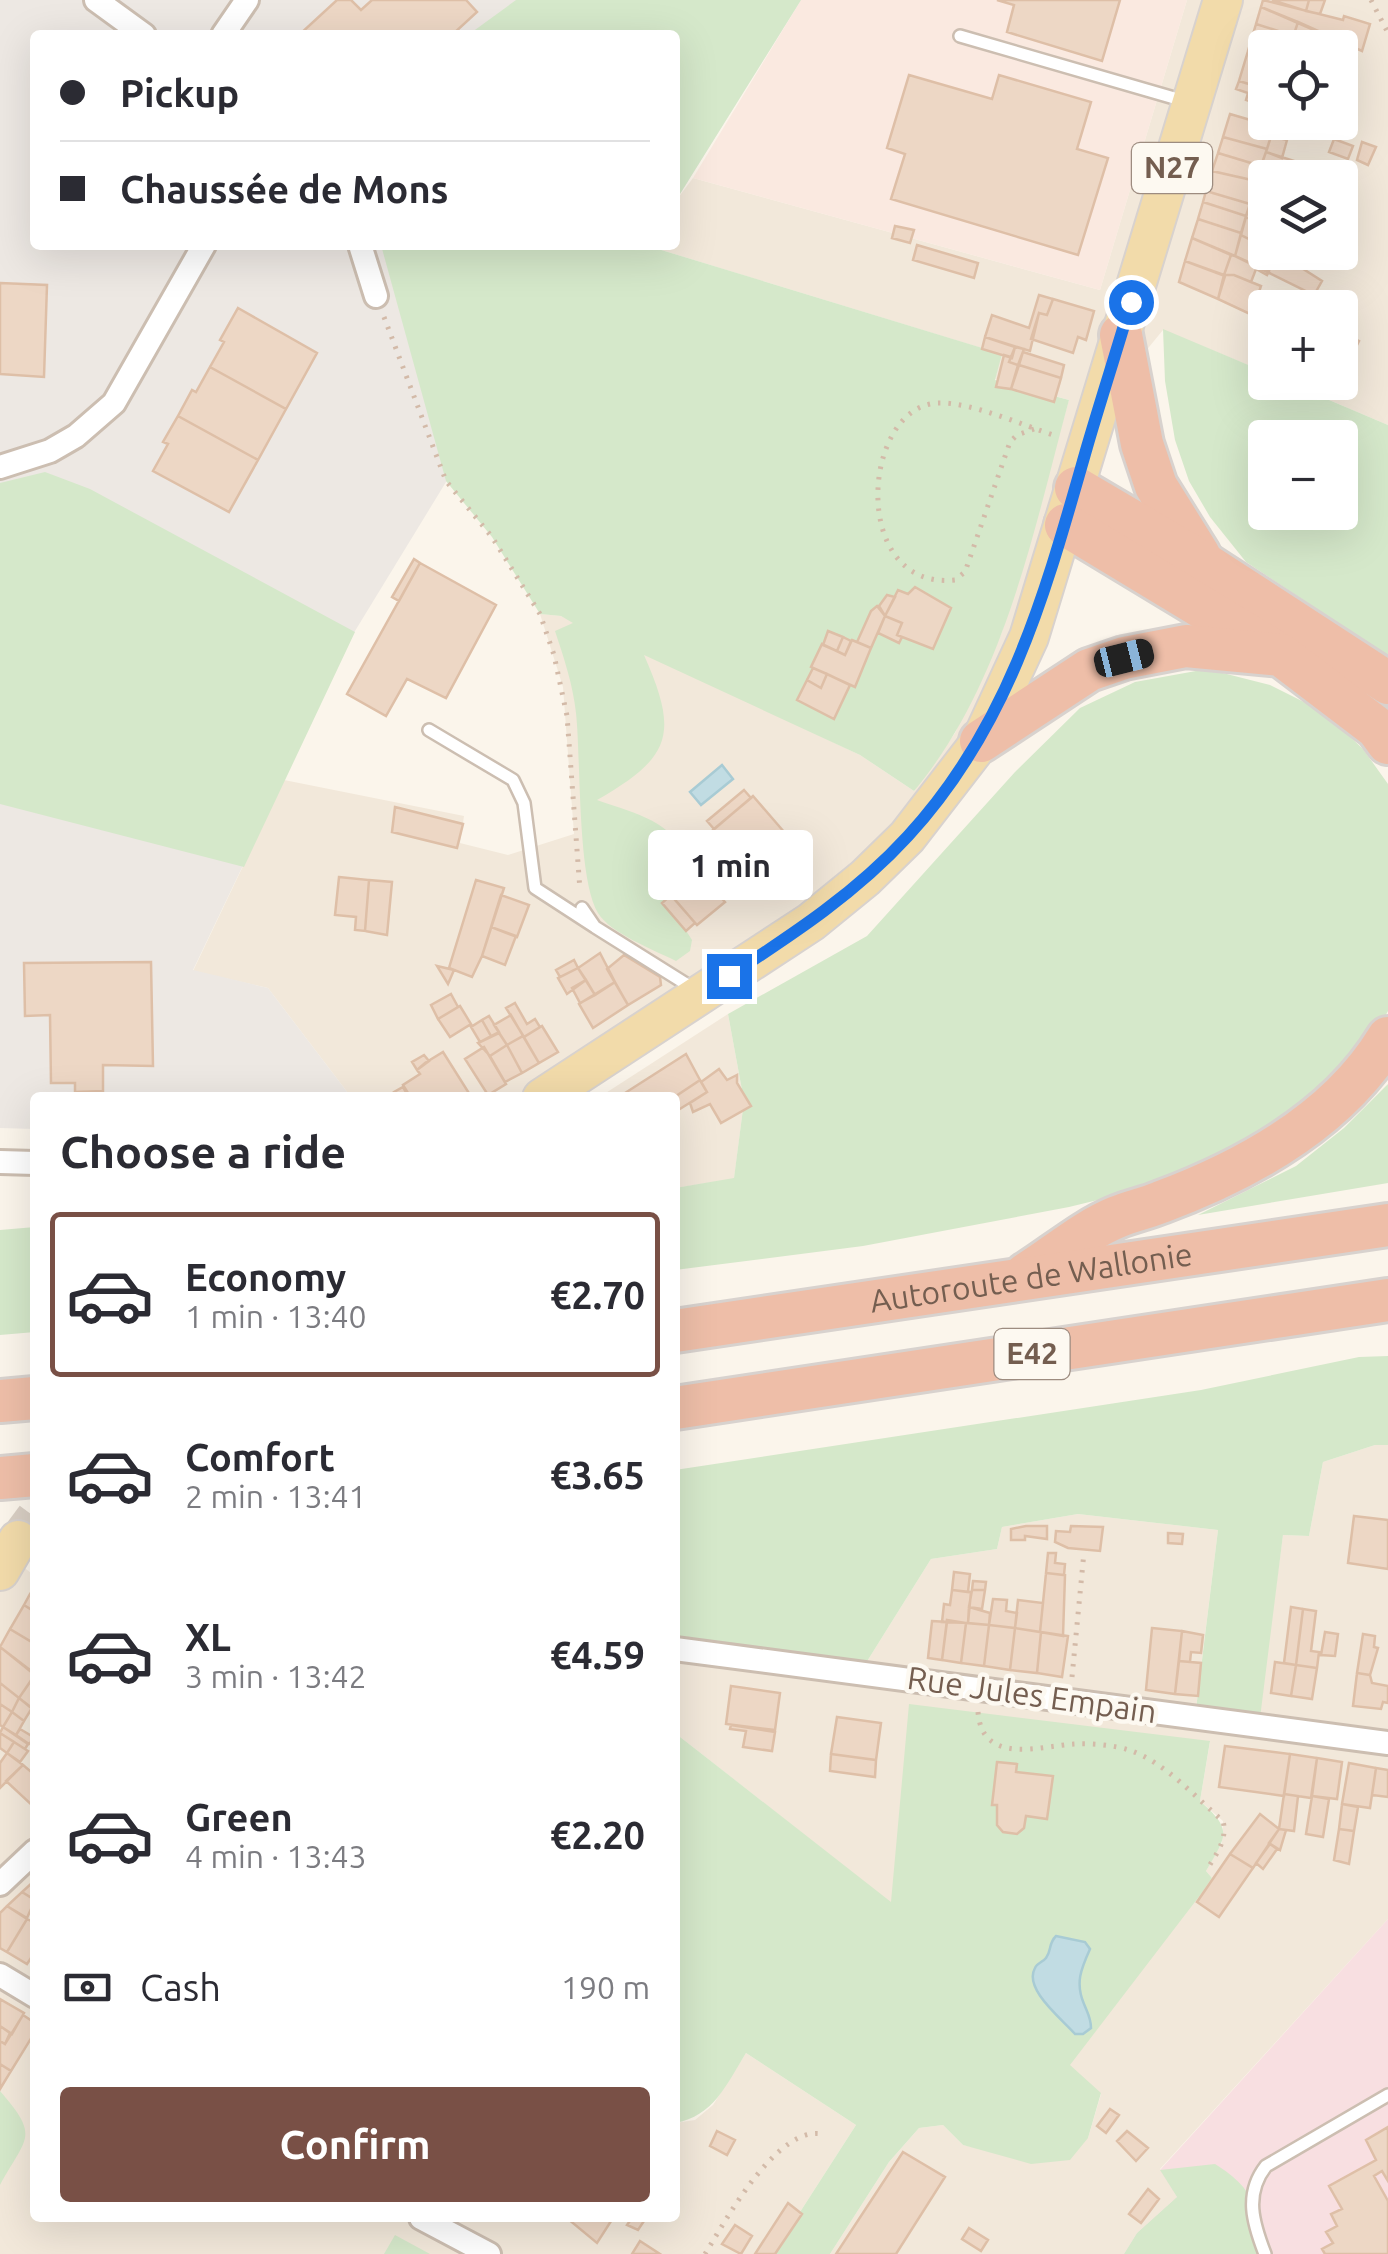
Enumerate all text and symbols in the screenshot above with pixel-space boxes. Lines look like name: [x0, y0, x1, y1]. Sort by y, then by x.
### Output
map controls: [1248, 30, 1358, 530]
button: locate: [1248, 30, 1358, 140]
text: Pickup: [120, 72, 239, 114]
road number: N27: [1132, 143, 1212, 193]
button: layers: [1248, 160, 1358, 270]
text: Chaussée de Mons: [120, 168, 449, 210]
route start: [1109, 280, 1154, 325]
button: +: [1248, 290, 1358, 400]
button: −: [1248, 420, 1358, 530]
car: [1091, 636, 1157, 680]
callout: 1 min: [646, 831, 812, 901]
text: 1 min: [690, 847, 771, 883]
route end: [707, 954, 752, 999]
text: Choose a ride: [60, 1126, 346, 1177]
street label: Autoroute de Wallonie: [867, 1235, 1195, 1319]
icon: car: [65, 1250, 155, 1340]
text: Economy: [185, 1256, 346, 1298]
text: €2.70: [550, 1274, 645, 1316]
text: 1 min · 13:40: [185, 1298, 367, 1334]
road number: E42: [994, 1329, 1070, 1379]
icon: car: [65, 1430, 155, 1520]
text: Comfort: [185, 1436, 335, 1478]
text: €3.65: [550, 1454, 645, 1496]
text: 2 min · 13:41: [185, 1478, 367, 1514]
icon: car: [65, 1610, 155, 1700]
text: XL: [185, 1616, 231, 1658]
text: €4.59: [550, 1634, 645, 1676]
text: 3 min · 13:42: [185, 1658, 367, 1694]
street label: Rue Jules Empain: [905, 1659, 1159, 1729]
icon: car: [65, 1790, 155, 1880]
text: Green: [185, 1796, 293, 1838]
text: €2.20: [550, 1814, 645, 1856]
text: 4 min · 13:43: [185, 1838, 367, 1874]
icon: cash: [60, 1960, 115, 2015]
text: Cash: [140, 1966, 221, 2008]
text: 190 m: [561, 1969, 650, 2005]
button: Confirm: [60, 2087, 650, 2202]

